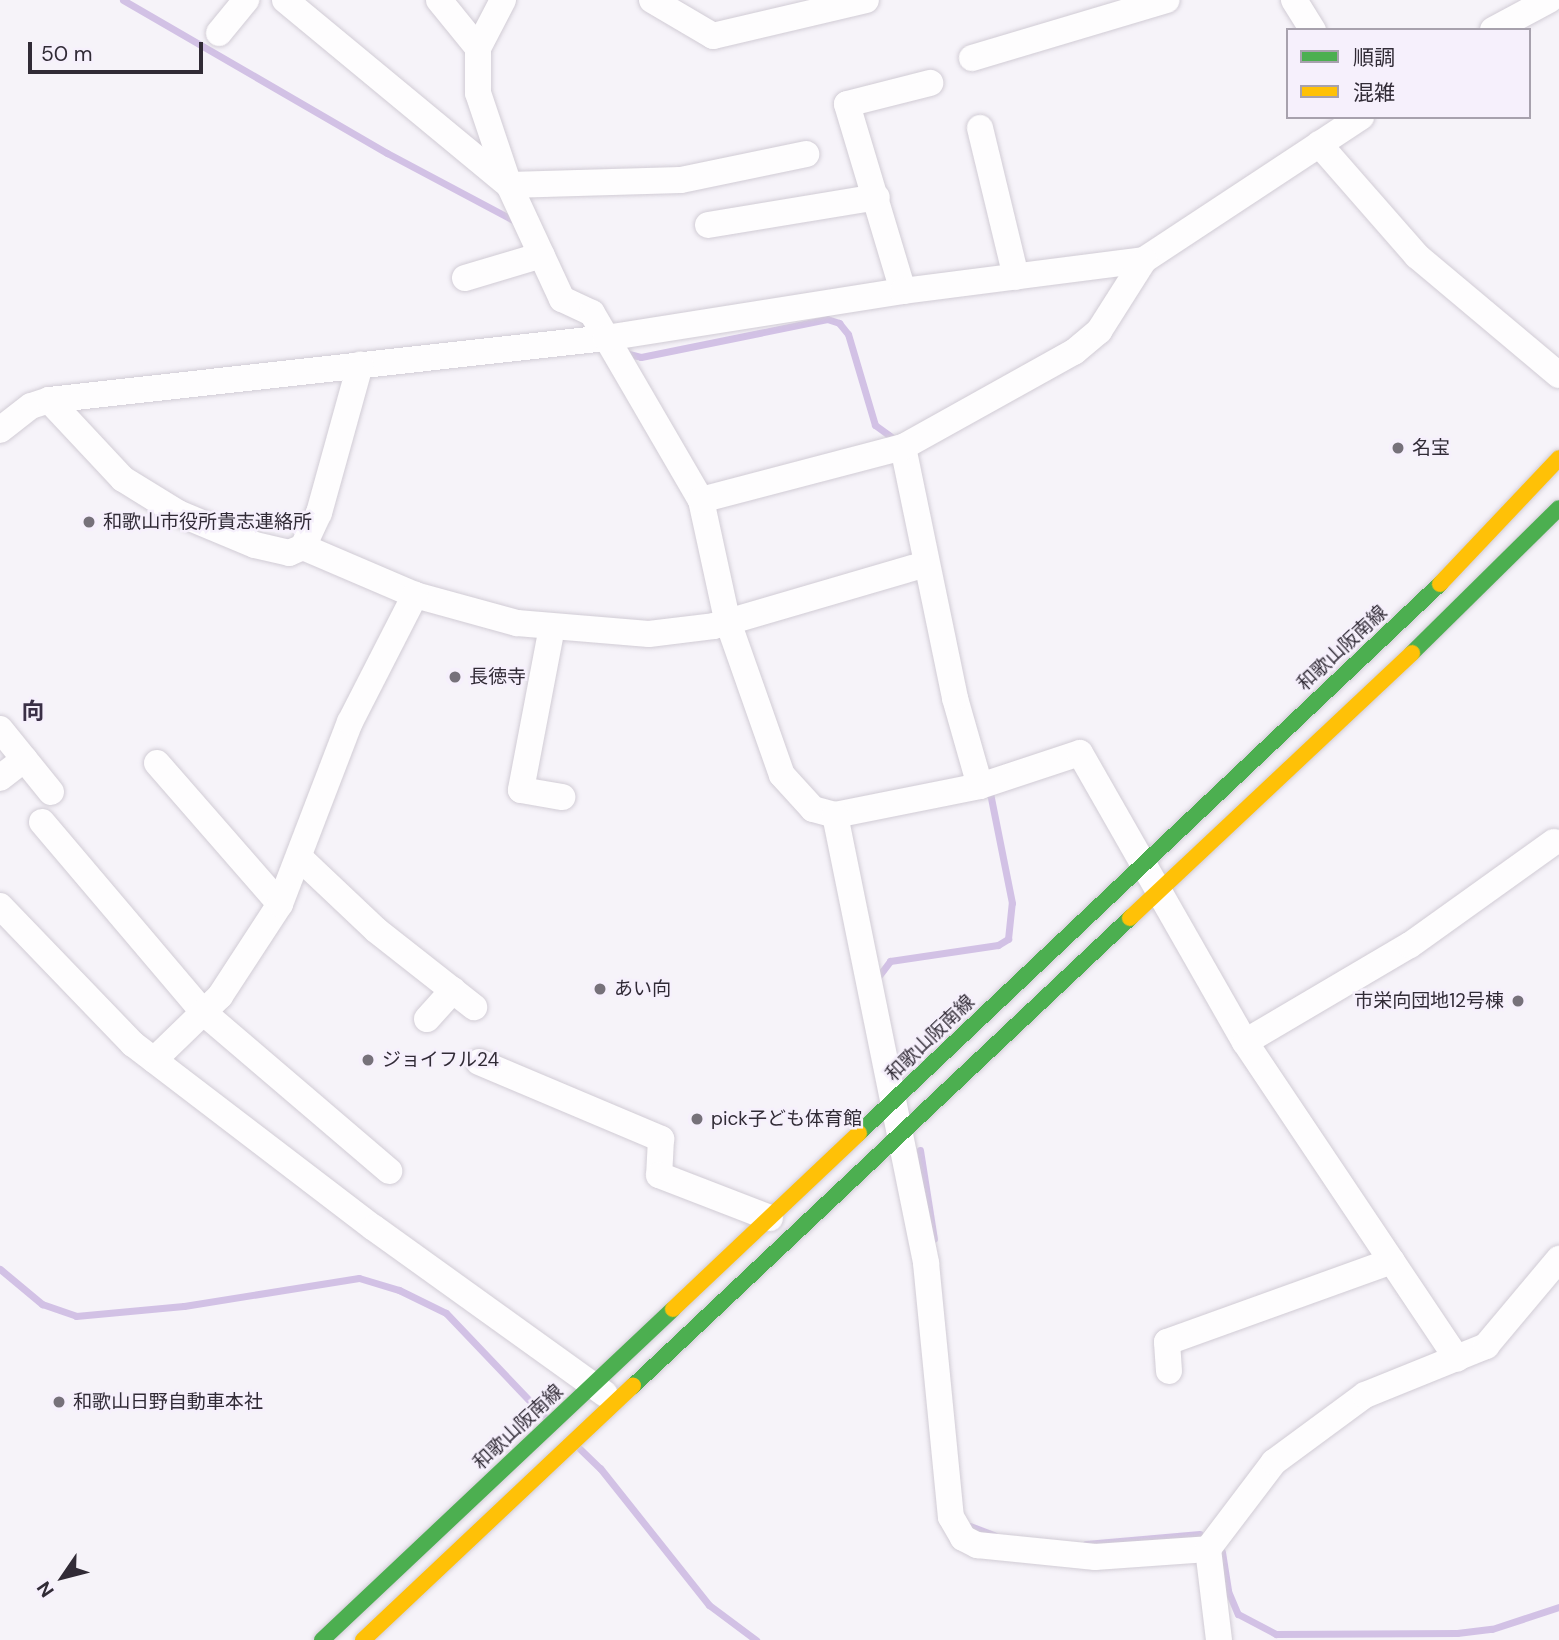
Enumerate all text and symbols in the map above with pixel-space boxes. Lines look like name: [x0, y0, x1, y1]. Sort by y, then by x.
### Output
scale bar: [32, 28, 206, 72]
legend: [1286, 28, 1531, 119]
text: 50 m: [41, 40, 92, 68]
text: 順調: [1353, 44, 1395, 72]
text: 混雑: [1353, 79, 1395, 107]
place label: 名宝: [1412, 437, 1450, 459]
marker: 名宝: [1390, 440, 1406, 456]
place label: 和歌山市役所貴志連絡所: [103, 511, 312, 533]
marker: 和歌山市役所貴志連絡所: [81, 514, 97, 530]
street label: 和歌山阪南線: [1293, 601, 1391, 695]
place label: 長徳寺: [469, 666, 526, 688]
marker: 長徳寺: [447, 669, 463, 685]
district label: 向: [22, 697, 44, 725]
place label: あい向: [614, 978, 671, 1000]
marker: あい向: [592, 981, 608, 997]
street label: 和歌山阪南線: [881, 990, 979, 1086]
place label: 市栄向団地12号棟: [1354, 990, 1504, 1012]
marker: 市栄向団地12号棟: [1510, 993, 1526, 1009]
place label: ジョイフル24: [382, 1049, 499, 1071]
marker: ジョイフル24: [360, 1052, 376, 1068]
place label: pick子ども体育館: [711, 1108, 862, 1130]
marker: pick子ども体育館: [689, 1111, 705, 1127]
street label: 和歌山阪南線: [469, 1380, 567, 1474]
place label: 和歌山日野自動車本社: [73, 1391, 263, 1413]
marker: 和歌山日野自動車本社: [51, 1394, 67, 1410]
north arrow: [28, 1542, 98, 1612]
text: N: [31, 1576, 60, 1602]

